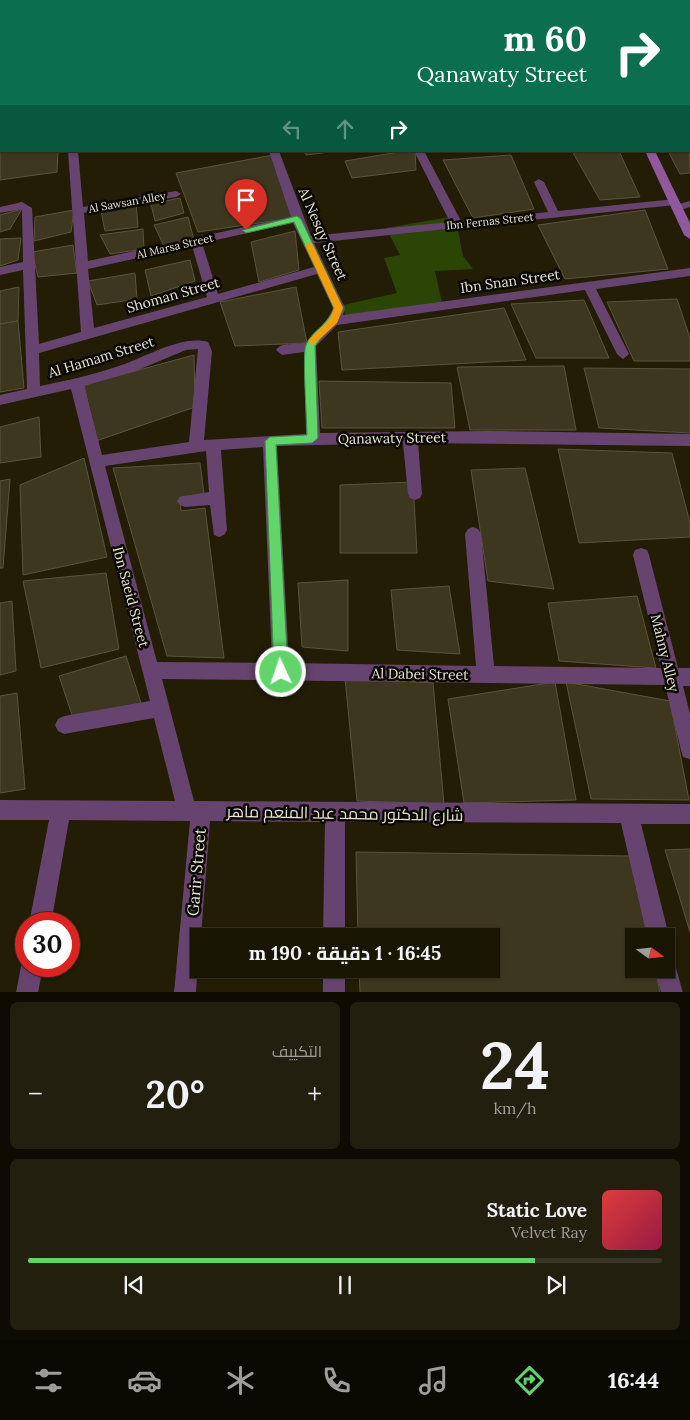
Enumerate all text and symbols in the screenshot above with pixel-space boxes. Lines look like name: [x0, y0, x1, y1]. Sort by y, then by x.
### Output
text: 60 m: [503, 16, 587, 61]
icon: right: [605, 20, 670, 85]
text: Qanawaty Street: [417, 60, 587, 88]
icon: left: [278, 115, 306, 143]
icon: ahead: [331, 115, 359, 143]
icon: right: [384, 115, 412, 143]
pin: [225, 179, 267, 230]
street label: Al Nesqy Street: [294, 184, 352, 284]
icon: arrive: [232, 186, 260, 214]
street label: Al Sawsan Alley: [86, 188, 167, 216]
street label: Ibn Fernas Street: [446, 209, 535, 233]
street label: Al Marsa Street: [134, 230, 215, 262]
street label: Ibn Snan Street: [459, 265, 562, 297]
street label: Shoman Street: [124, 273, 222, 317]
street label: Al Hamam Street: [45, 332, 157, 382]
street label: Qanawaty Street: [338, 428, 447, 448]
street label: Ibn Saeid Street: [109, 545, 153, 650]
street label: Mahny Alley: [647, 612, 683, 694]
position arrow: [254, 645, 306, 697]
street label: Al Dabei Street: [370, 664, 469, 684]
street label: شارع الدكتور محمد عبد المنعم ماهر: [225, 801, 464, 827]
street label: Garir Street: [182, 826, 210, 917]
speed limit sign: 30: [15, 912, 80, 977]
north arrow: [625, 928, 675, 978]
map controls: [625, 928, 675, 978]
text: 16:45 · 1 دقيقة · 190 m: [249, 941, 441, 965]
text: 24: [480, 1024, 550, 1107]
text: التكييف: [272, 1041, 322, 1061]
text: 20°: [146, 1070, 204, 1118]
text: −: [28, 1076, 43, 1112]
text: +: [307, 1076, 322, 1112]
text: km/h: [493, 1098, 537, 1118]
text: Static Love: [487, 1198, 587, 1222]
text: Velvet Ray: [511, 1222, 587, 1242]
icon: previous: [120, 1271, 148, 1299]
icon: pause: [331, 1271, 359, 1299]
icon: next: [542, 1271, 570, 1299]
icon: filters: [31, 1363, 66, 1398]
icon: car: [127, 1363, 162, 1398]
icon: climate: [223, 1363, 258, 1398]
icon: phone: [319, 1363, 354, 1398]
icon: music: [416, 1363, 451, 1398]
icon: directions: [512, 1363, 547, 1398]
text: 16:44: [608, 1366, 659, 1394]

